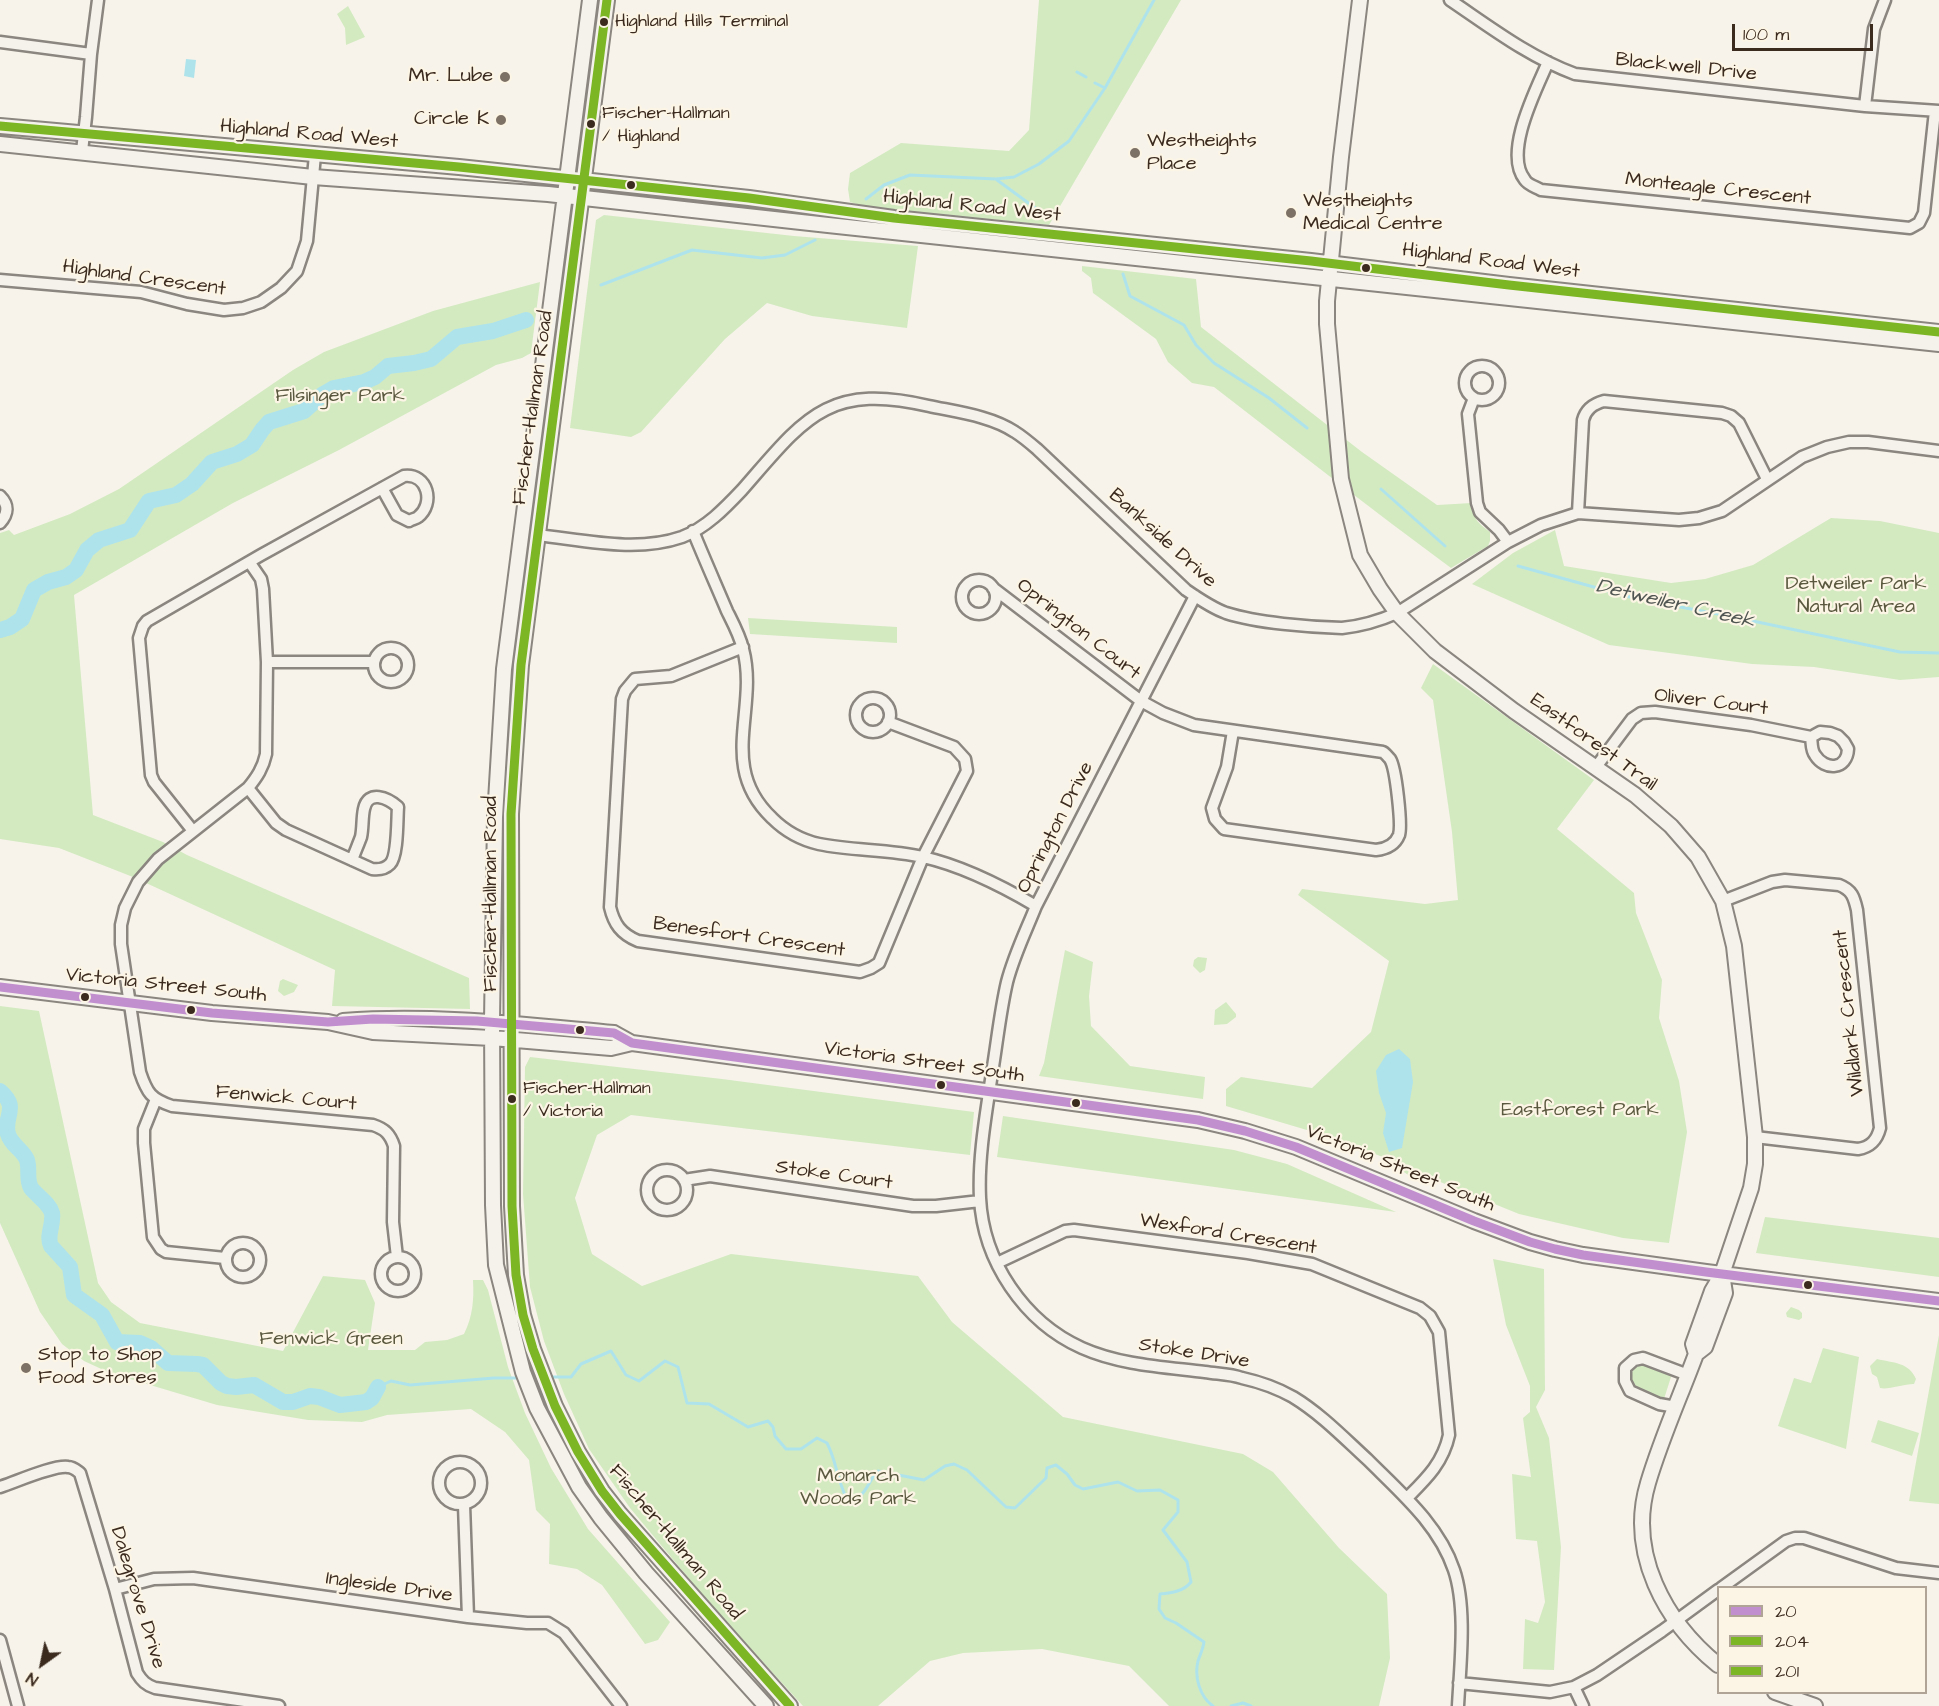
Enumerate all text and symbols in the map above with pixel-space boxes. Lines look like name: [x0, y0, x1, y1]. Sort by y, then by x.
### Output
place label: Highland Hills Terminal: [615, 11, 788, 33]
scale bar: [1735, 12, 1876, 50]
marker: Highland Hills Terminal: [598, 16, 610, 28]
text: 100 m: [1743, 22, 1789, 47]
street label: Blackwell Drive: [1614, 49, 1758, 87]
place label: Mr. Lube: [409, 65, 493, 89]
marker: Mr. Lube: [498, 70, 512, 84]
place label: Fischer-Hallman / Highland: [602, 103, 730, 146]
place label: Circle K: [414, 108, 489, 132]
marker: Circle K: [494, 113, 508, 127]
street label: Highland Road West: [219, 115, 399, 155]
marker: Fischer-Hallman / Highland: [585, 118, 597, 130]
place label: Westheights Place: [1147, 130, 1257, 177]
marker: Westheights Place: [1128, 146, 1142, 160]
street label: Monteagle Crescent: [1624, 168, 1812, 212]
unlabelled marker: [625, 179, 637, 191]
street label: Highland Road West: [882, 186, 1062, 228]
place label: Westheights Medical Centre: [1303, 190, 1443, 237]
marker: Westheights Medical Centre: [1284, 206, 1298, 220]
street label: Highland Road West: [1401, 239, 1581, 285]
street label: Highland Crescent: [61, 256, 227, 302]
unlabelled marker: [1360, 262, 1372, 274]
street label: Fischer-Hallman Road: [508, 309, 560, 507]
park label: Filsinger Park: [275, 385, 405, 409]
street label: Bankside Drive: [1103, 484, 1221, 594]
park label: Detweiler Park Natural Area: [1785, 573, 1927, 620]
street label: Oprington Court: [1011, 574, 1145, 686]
water label: Detweiler Creek: [1593, 575, 1757, 635]
street label: Oliver Court: [1653, 684, 1769, 722]
street label: Eastforest Trail: [1525, 689, 1661, 797]
street label: Oprington Drive: [1013, 758, 1099, 898]
street label: Fischer-Hallman Road: [480, 796, 504, 992]
street label: Benesfort Crescent: [651, 913, 847, 963]
street label: Wildlark Crescent: [1829, 928, 1871, 1098]
street label: Victoria Street South: [64, 964, 268, 1008]
unlabelled marker: [79, 991, 91, 1003]
unlabelled marker: [185, 1004, 197, 1016]
unlabelled marker: [574, 1024, 586, 1036]
street label: Victoria Street South: [822, 1037, 1026, 1089]
place label: Fischer-Hallman / Victoria: [523, 1078, 651, 1120]
unlabelled marker: [935, 1079, 947, 1091]
street label: Fenwick Court: [214, 1081, 358, 1117]
marker: Fischer-Hallman / Victoria: [506, 1093, 518, 1105]
unlabelled marker: [1070, 1097, 1082, 1109]
park label: Eastforest Park: [1501, 1099, 1659, 1123]
street label: Victoria Street South: [1302, 1120, 1498, 1218]
street label: Stoke Court: [774, 1156, 894, 1196]
street label: Wexford Crescent: [1138, 1209, 1318, 1261]
unlabelled marker: [1802, 1279, 1814, 1291]
park label: Fenwick Green: [259, 1328, 403, 1352]
street label: Stoke Drive: [1137, 1333, 1251, 1375]
place label: Stop to Shop Food Stores: [38, 1344, 162, 1391]
marker: Stop to Shop Food Stores: [19, 1361, 33, 1375]
street label: Fischer-Hallman Road: [603, 1460, 747, 1626]
park label: Monarch Woods Park: [800, 1465, 916, 1512]
street label: Dalegrove Drive: [104, 1524, 170, 1672]
street label: Ingleside Drive: [324, 1567, 454, 1609]
legend: [1717, 1586, 1927, 1694]
text: 20: [1775, 1599, 1797, 1624]
text: 204: [1775, 1629, 1809, 1654]
north arrow: [12, 1634, 72, 1694]
text: 201: [1775, 1659, 1799, 1684]
text: N: [22, 1667, 42, 1691]

